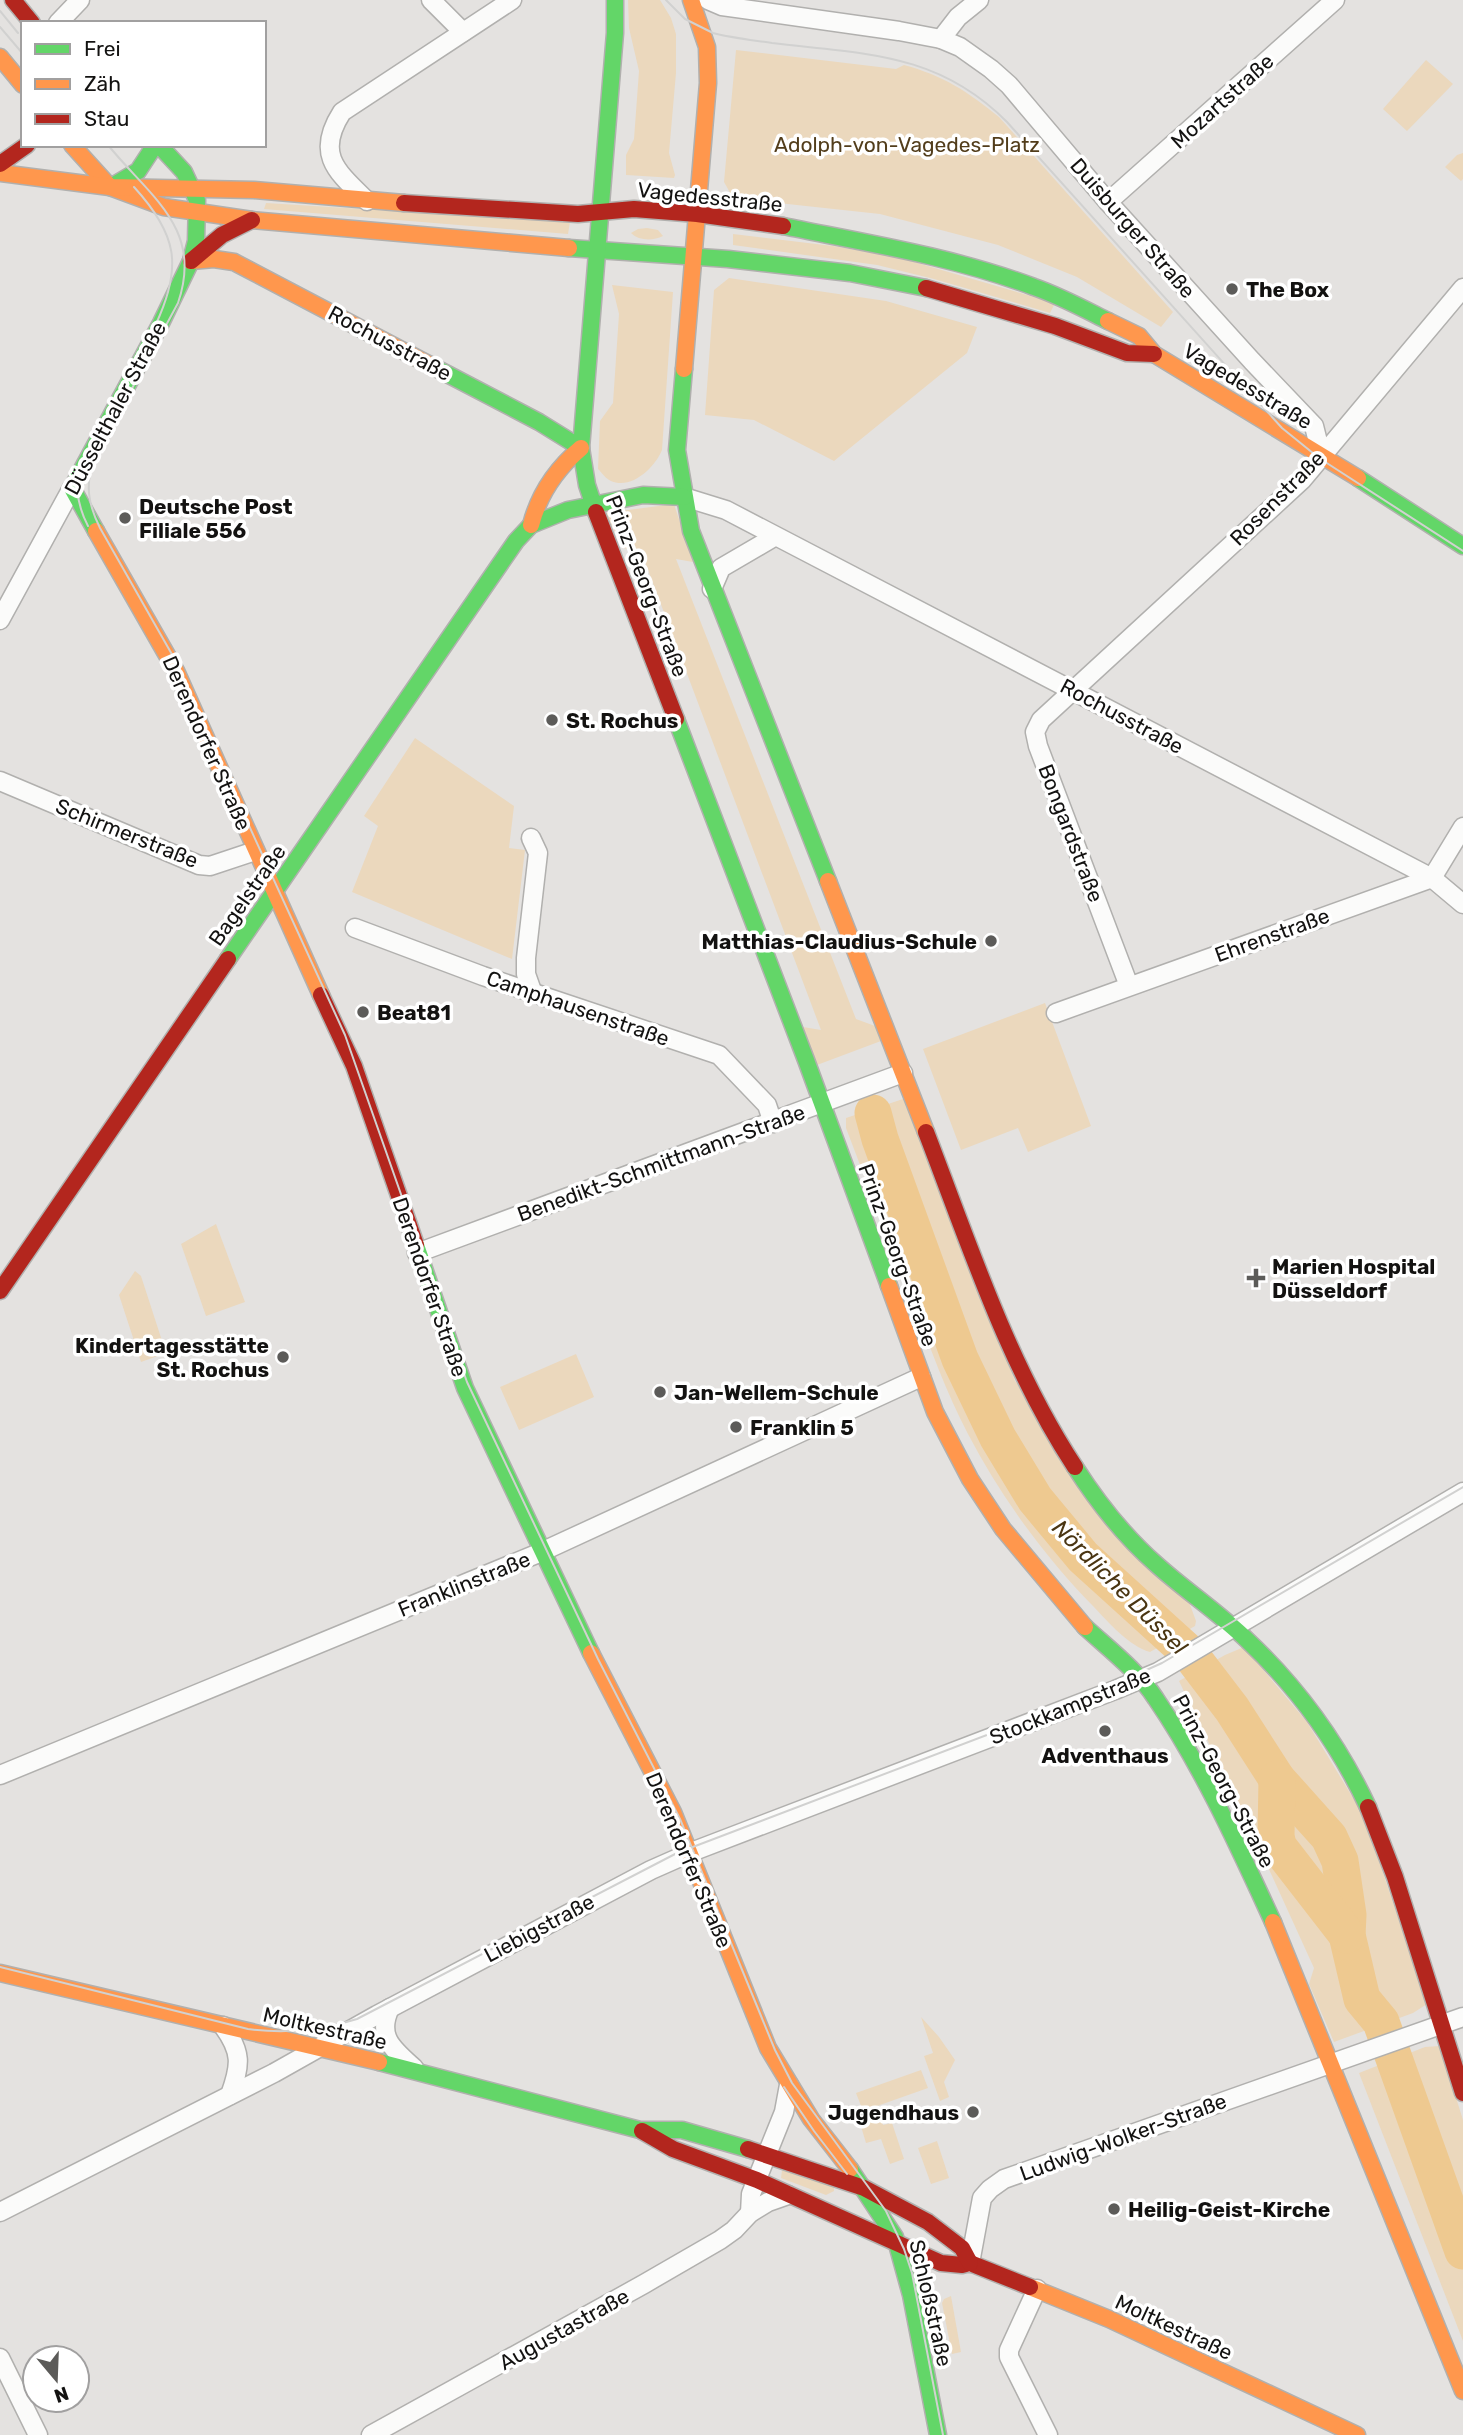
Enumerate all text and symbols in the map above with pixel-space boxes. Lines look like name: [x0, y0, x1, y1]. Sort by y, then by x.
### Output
legend: [21, 21, 266, 147]
text: Frei: [84, 36, 121, 61]
street label: Mozartstraße: [1166, 48, 1278, 154]
text: Zäh: [84, 71, 121, 96]
text: Stau: [84, 106, 130, 131]
park label: Adolph-von-Vagedes-Platz: [774, 132, 1040, 157]
street label: Duisburger Straße: [1065, 153, 1201, 303]
street label: Vagedesstraße: [636, 177, 784, 217]
place label: The Box: [1246, 277, 1330, 302]
marker: The Box: [1224, 281, 1240, 297]
street label: Rochusstraße: [324, 300, 456, 386]
street label: Düsselthaler Straße: [59, 317, 171, 499]
street label: Vagedesstraße: [1179, 338, 1317, 434]
street label: Rosenstraße: [1225, 446, 1329, 550]
street label: Prinz-Georg-Straße: [601, 492, 693, 680]
place label: Deutsche Post Filiale 556: [139, 494, 293, 543]
marker: Deutsche Post Filiale 556: [117, 510, 133, 526]
street label: Derendorfer Straße: [157, 652, 257, 834]
street label: Rochusstraße: [1056, 673, 1188, 759]
place label: St. Rochus: [566, 708, 678, 733]
marker: St. Rochus: [544, 712, 560, 728]
street label: Bongardstraße: [1033, 761, 1109, 905]
street label: Schirmerstraße: [52, 793, 202, 873]
street label: Bagelstraße: [203, 840, 291, 950]
street label: Ehrenstraße: [1211, 903, 1333, 967]
place label: Matthias-Claudius-Schule: [702, 929, 977, 954]
marker: Matthias-Claudius-Schule: [983, 933, 999, 949]
street label: Camphausenstraße: [483, 965, 673, 1051]
place label: Beat81: [377, 1000, 451, 1025]
marker: Beat81: [355, 1004, 371, 1020]
street label: Benedikt-Schmittmann-Straße: [514, 1099, 808, 1227]
street label: Prinz-Georg-Straße: [853, 1160, 943, 1350]
street label: Derendorfer Straße: [388, 1194, 472, 1380]
place label: Marien Hospital Düsseldorf: [1272, 1254, 1435, 1303]
marker: Marien Hospital Düsseldorf: [1246, 1268, 1266, 1288]
place label: Kindertagesstätte St. Rochus: [75, 1333, 269, 1382]
marker: Kindertagesstätte St. Rochus: [275, 1349, 291, 1365]
place label: Jan-Wellem-Schule: [674, 1380, 879, 1405]
marker: Jan-Wellem-Schule: [652, 1384, 668, 1400]
place label: Franklin 5: [750, 1415, 854, 1440]
marker: Franklin 5: [728, 1419, 744, 1435]
water label: Nördliche Düssel: [1047, 1514, 1194, 1661]
street label: Franklinstraße: [394, 1546, 534, 1622]
street label: Stockkampstraße: [986, 1662, 1154, 1750]
street label: Prinz-Georg-Straße: [1168, 1690, 1280, 1872]
marker: Adventhaus: [1097, 1723, 1113, 1739]
place label: Adventhaus: [1041, 1743, 1169, 1768]
street label: Derendorfer Straße: [641, 1769, 737, 1951]
street label: Liebigstraße: [480, 1889, 598, 1967]
street label: Moltkestraße: [261, 2002, 389, 2054]
street label: Ludwig-Wolker-Straße: [1016, 2088, 1230, 2186]
place label: Jugendhaus: [828, 2100, 959, 2125]
marker: Jugendhaus: [965, 2104, 981, 2120]
place label: Heilig-Geist-Kirche: [1128, 2197, 1330, 2222]
marker: Heilig-Geist-Kirche: [1106, 2201, 1122, 2217]
street label: Schloßstraße: [904, 2237, 958, 2369]
street label: Augustastraße: [495, 2283, 633, 2375]
street label: Moltkestraße: [1111, 2289, 1237, 2365]
north arrow: [21, 2344, 91, 2414]
text: N: [51, 2382, 72, 2408]

